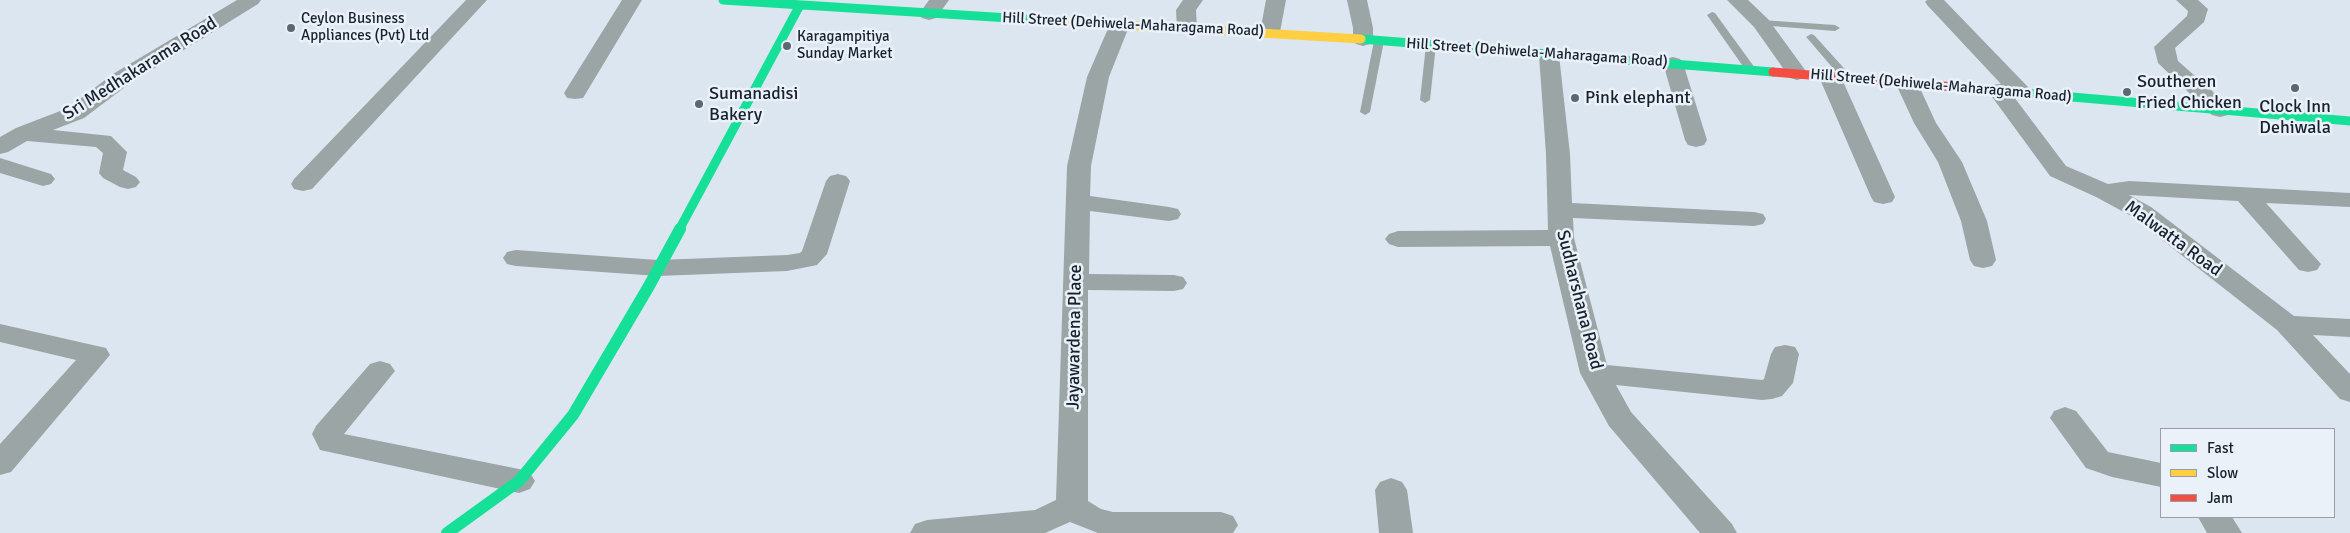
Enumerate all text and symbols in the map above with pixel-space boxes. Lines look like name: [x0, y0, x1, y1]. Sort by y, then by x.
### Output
street label: Hill Street (Dehiwela-Maharagama Road): [1002, 9, 1264, 41]
place label: Ceylon Business Appliances (Pvt) Ltd: [301, 10, 429, 45]
street label: Sri Medhakarama Road: [59, 13, 221, 125]
marker: Ceylon Business Appliances (Pvt) Ltd: [285, 22, 297, 34]
place label: Karagampitiya Sunday Market: [797, 28, 893, 63]
street label: Hill Street (Dehiwela-Maharagama Road): [1406, 35, 1668, 71]
marker: Karagampitiya Sunday Market: [781, 40, 793, 52]
street label: Hill Street (Dehiwela-Maharagama Road): [1810, 66, 2072, 106]
place label: Southeren Fried Chicken: [2137, 71, 2242, 114]
marker: Clock Inn Dehiwala: [2289, 82, 2301, 94]
place label: Sumanadisi Bakery: [709, 83, 798, 126]
marker: Southeren Fried Chicken: [2121, 86, 2133, 98]
place label: Pink elephant: [1585, 87, 1691, 109]
marker: Pink elephant: [1569, 92, 1581, 104]
place label: Clock Inn Dehiwala: [2259, 96, 2331, 138]
marker: Sumanadisi Bakery: [693, 98, 705, 110]
street label: Malwatta Road: [2120, 197, 2226, 281]
street label: Sudharshana Road: [1551, 228, 1607, 372]
street label: Jayawardena Place: [1063, 264, 1087, 410]
legend: [2160, 428, 2335, 518]
text: Fast: [2207, 439, 2234, 457]
text: Slow: [2207, 464, 2238, 482]
text: Jam: [2207, 489, 2233, 507]

